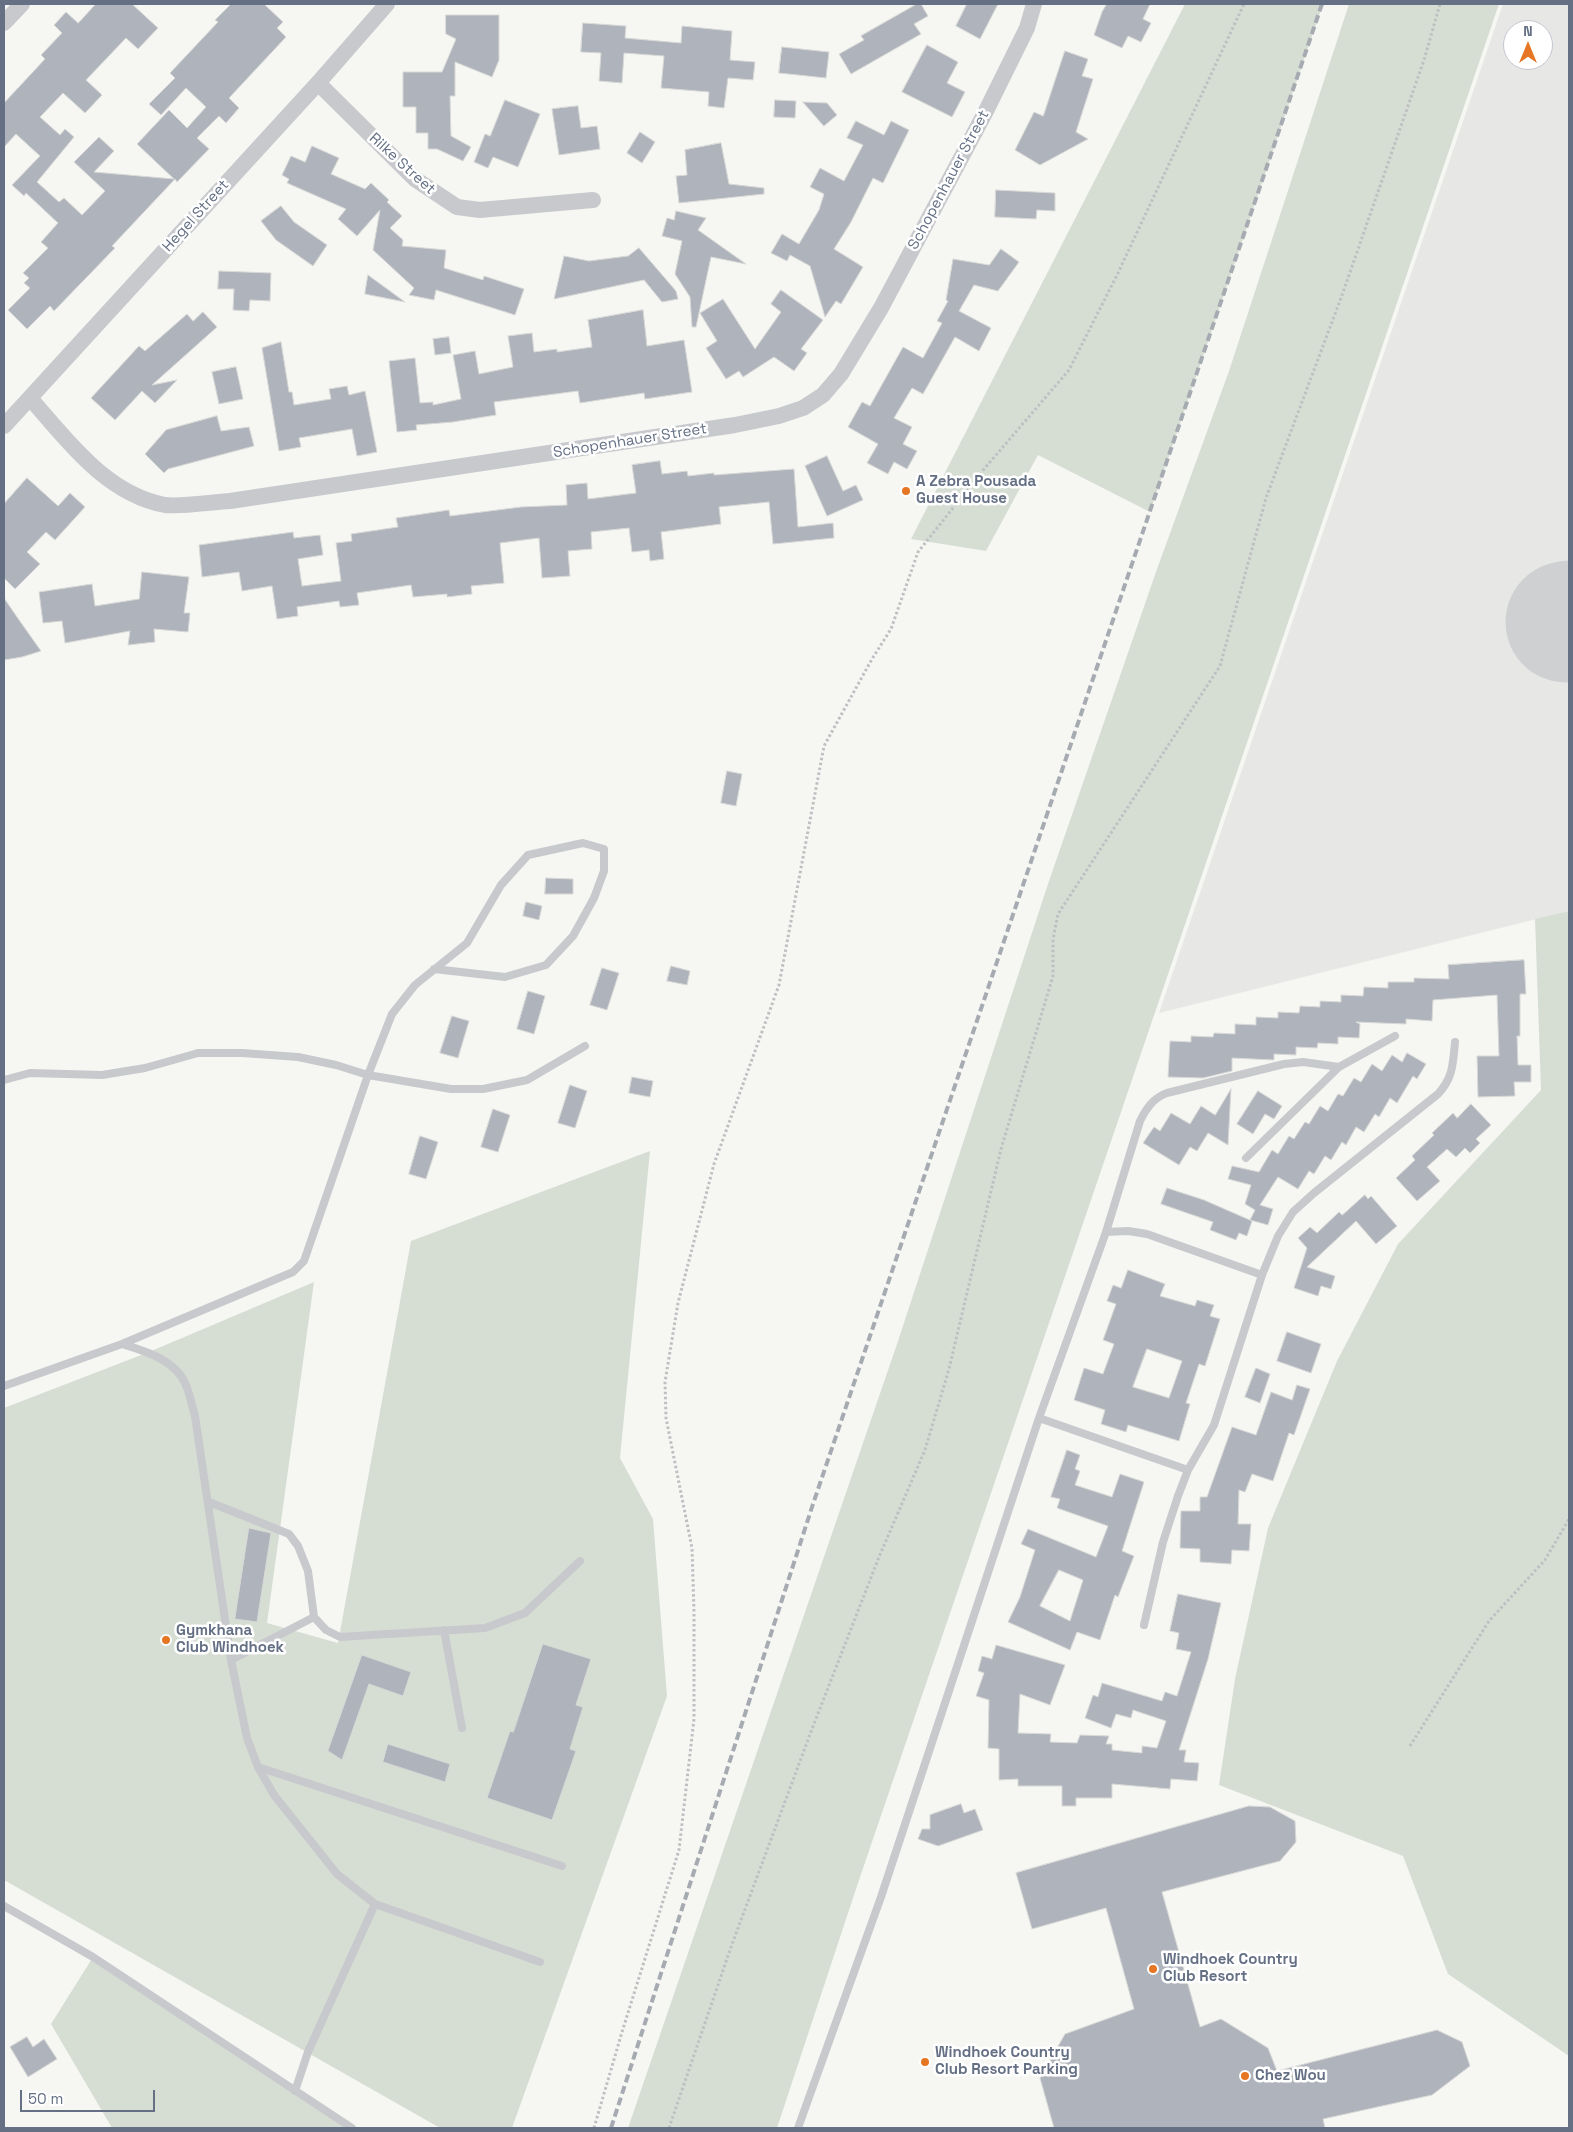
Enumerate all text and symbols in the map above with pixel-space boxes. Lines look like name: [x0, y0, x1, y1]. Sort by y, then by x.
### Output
north arrow: [1503, 20, 1553, 70]
text: N: [1523, 22, 1533, 40]
street label: Schopenhauer Street: [905, 107, 993, 253]
street label: Rilke Street: [365, 130, 439, 198]
street label: Hegel Street: [159, 176, 233, 256]
street label: Schopenhauer Street: [552, 420, 708, 462]
place label: A Zebra Pousada Guest House: [916, 473, 1036, 508]
marker: A Zebra Pousada Guest House: [900, 485, 912, 497]
place label: Gymkhana Club Windhoek: [176, 1622, 284, 1657]
marker: Gymkhana Club Windhoek: [160, 1634, 172, 1646]
place label: Windhoek Country Club Resort: [1163, 1951, 1298, 1986]
marker: Windhoek Country Club Resort: [1147, 1963, 1159, 1975]
place label: Windhoek Country Club Resort Parking: [935, 2044, 1078, 2079]
marker: Windhoek Country Club Resort Parking: [919, 2056, 931, 2068]
place label: Chez Wou: [1255, 2067, 1326, 2085]
marker: Chez Wou: [1239, 2070, 1251, 2082]
scale bar: [22, 2080, 158, 2112]
text: 50 m: [28, 2089, 63, 2108]

